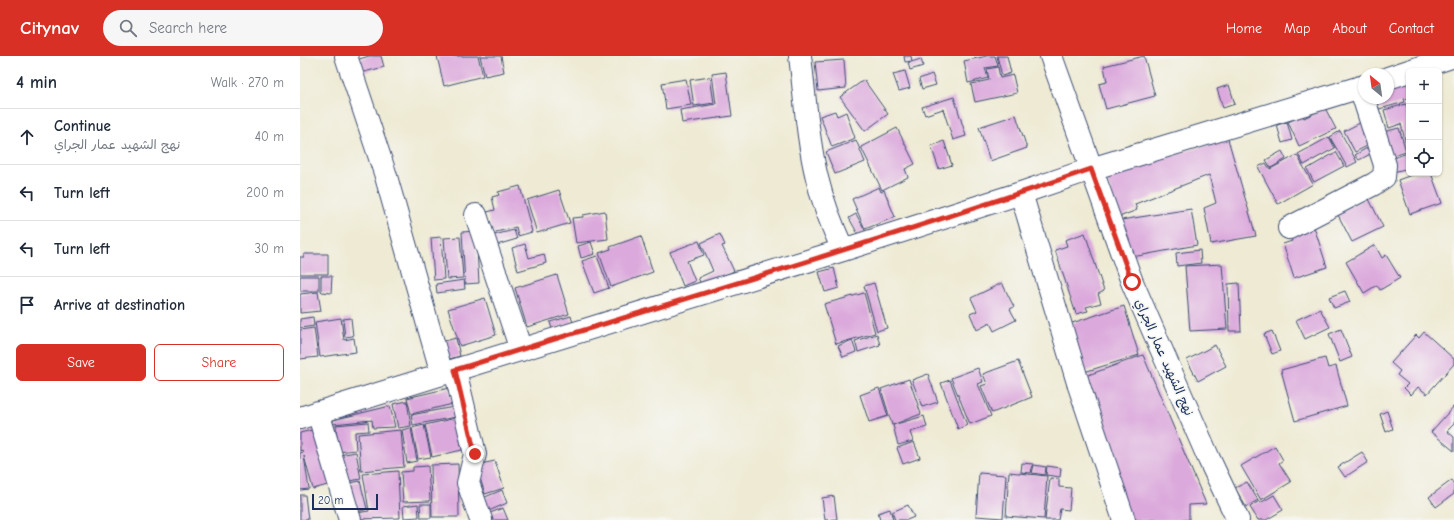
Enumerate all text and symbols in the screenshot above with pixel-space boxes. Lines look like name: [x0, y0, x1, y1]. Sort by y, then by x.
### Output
search box: [103, 10, 383, 46]
text: Citynav: [20, 17, 79, 39]
icon: search: [117, 17, 139, 39]
text: Search here: [149, 19, 227, 37]
text: Home: [1226, 20, 1262, 37]
text: Map: [1284, 20, 1310, 37]
text: About: [1332, 20, 1367, 37]
text: Contact: [1389, 20, 1434, 37]
north arrow: [1358, 68, 1394, 104]
map controls: [1406, 68, 1442, 176]
button: +: [1406, 68, 1442, 104]
text: 4 min: [16, 73, 57, 92]
text: Walk · 270 m: [211, 75, 284, 90]
button: −: [1406, 104, 1442, 140]
text: Continue: [54, 117, 111, 135]
icon: ahead: [16, 126, 38, 148]
text: 40 m: [255, 129, 284, 144]
text: نهج الشهيد عمار الجراي: [54, 137, 180, 152]
button: locate: [1406, 140, 1442, 176]
icon: left: [16, 182, 38, 204]
text: Turn left: [54, 184, 110, 202]
text: 200 m: [246, 185, 284, 200]
icon: left: [16, 238, 38, 260]
text: Turn left: [54, 240, 110, 258]
text: 30 m: [254, 241, 284, 256]
route start: [1123, 273, 1141, 291]
icon: arrive: [16, 294, 38, 316]
text: Arrive at destination: [54, 296, 185, 314]
street label: نهج الشهيد عمار الجراي: [1130, 296, 1197, 419]
button: Save: [16, 344, 146, 381]
button: Share: [154, 344, 284, 381]
route end: [466, 445, 484, 463]
scale bar: [312, 492, 378, 511]
text: 20 m: [318, 494, 343, 507]

